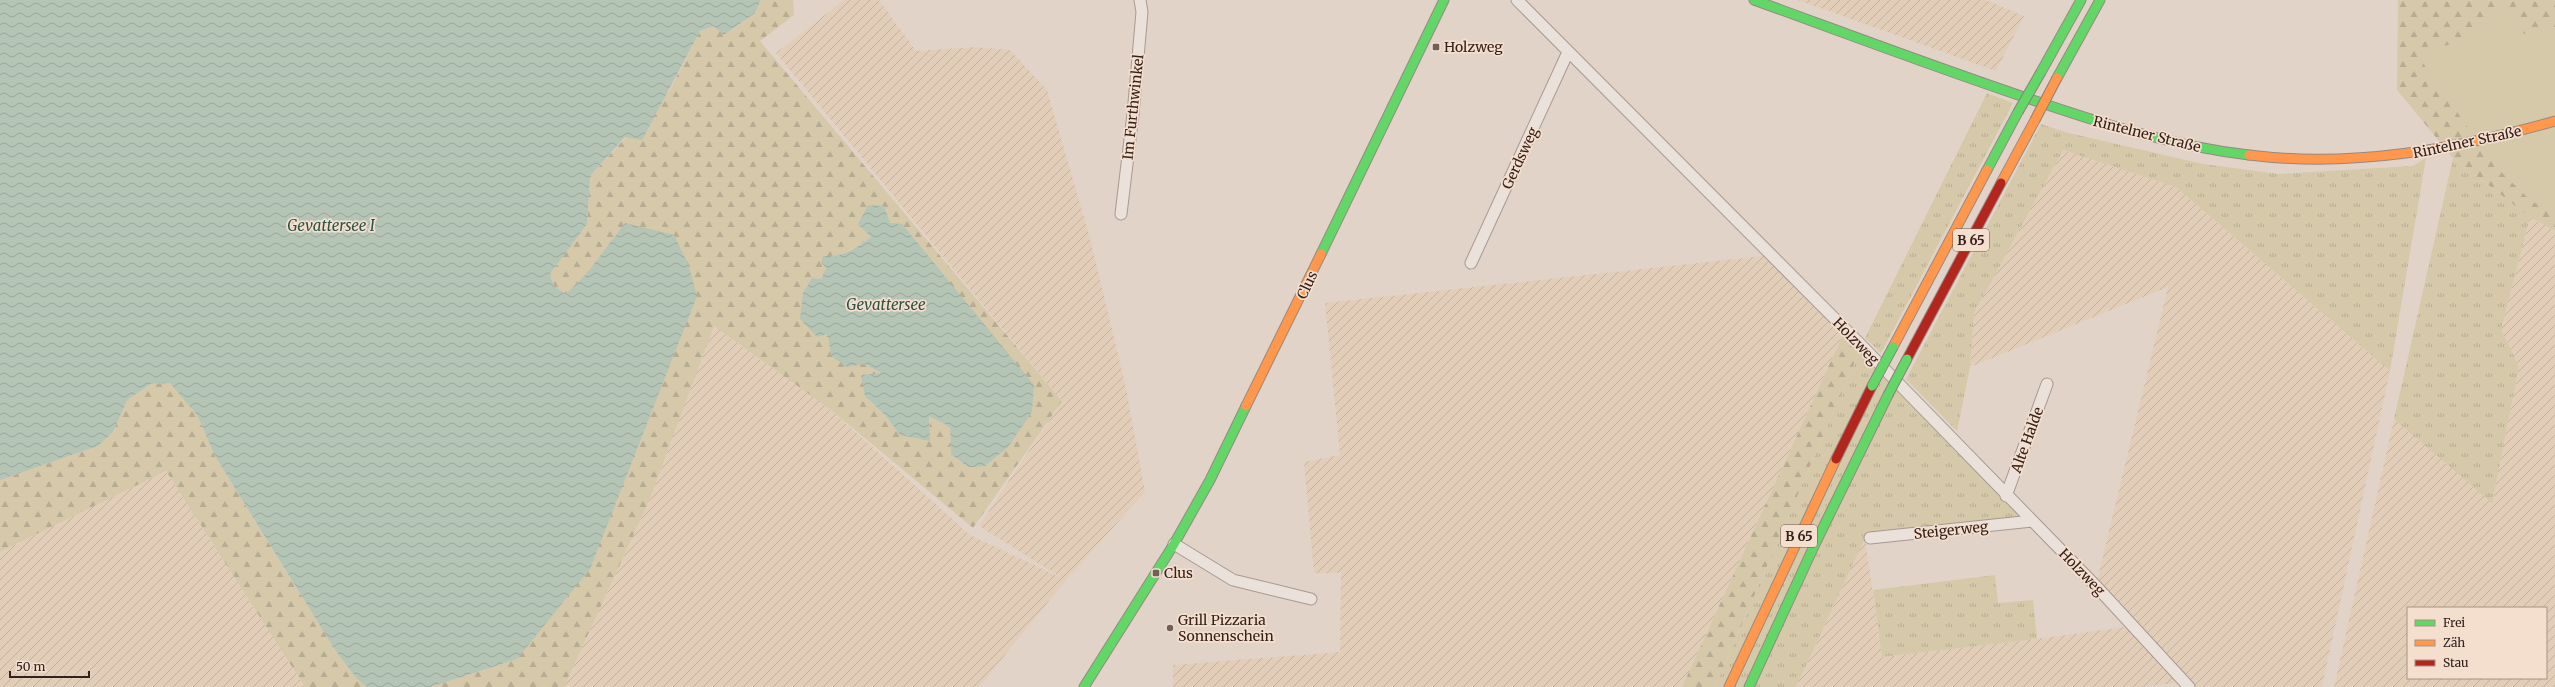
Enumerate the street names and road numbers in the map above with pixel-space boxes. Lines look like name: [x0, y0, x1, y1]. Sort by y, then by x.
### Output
street label: Im Furthwinkel: [1119, 53, 1148, 161]
street label: Rintelner Straße: [2091, 112, 2203, 156]
street label: Rintelner Straße: [2411, 122, 2523, 162]
street label: Gerdsweg: [1498, 124, 1542, 192]
road number: B 65: [1953, 229, 1989, 251]
street label: Clus: [1293, 268, 1321, 302]
street label: Holzweg: [1829, 314, 1883, 369]
street label: Alte Halde: [2006, 405, 2047, 476]
street label: Steigerweg: [1913, 517, 1990, 543]
road number: B 65: [1781, 525, 1817, 547]
street label: Holzweg: [2055, 545, 2109, 600]

